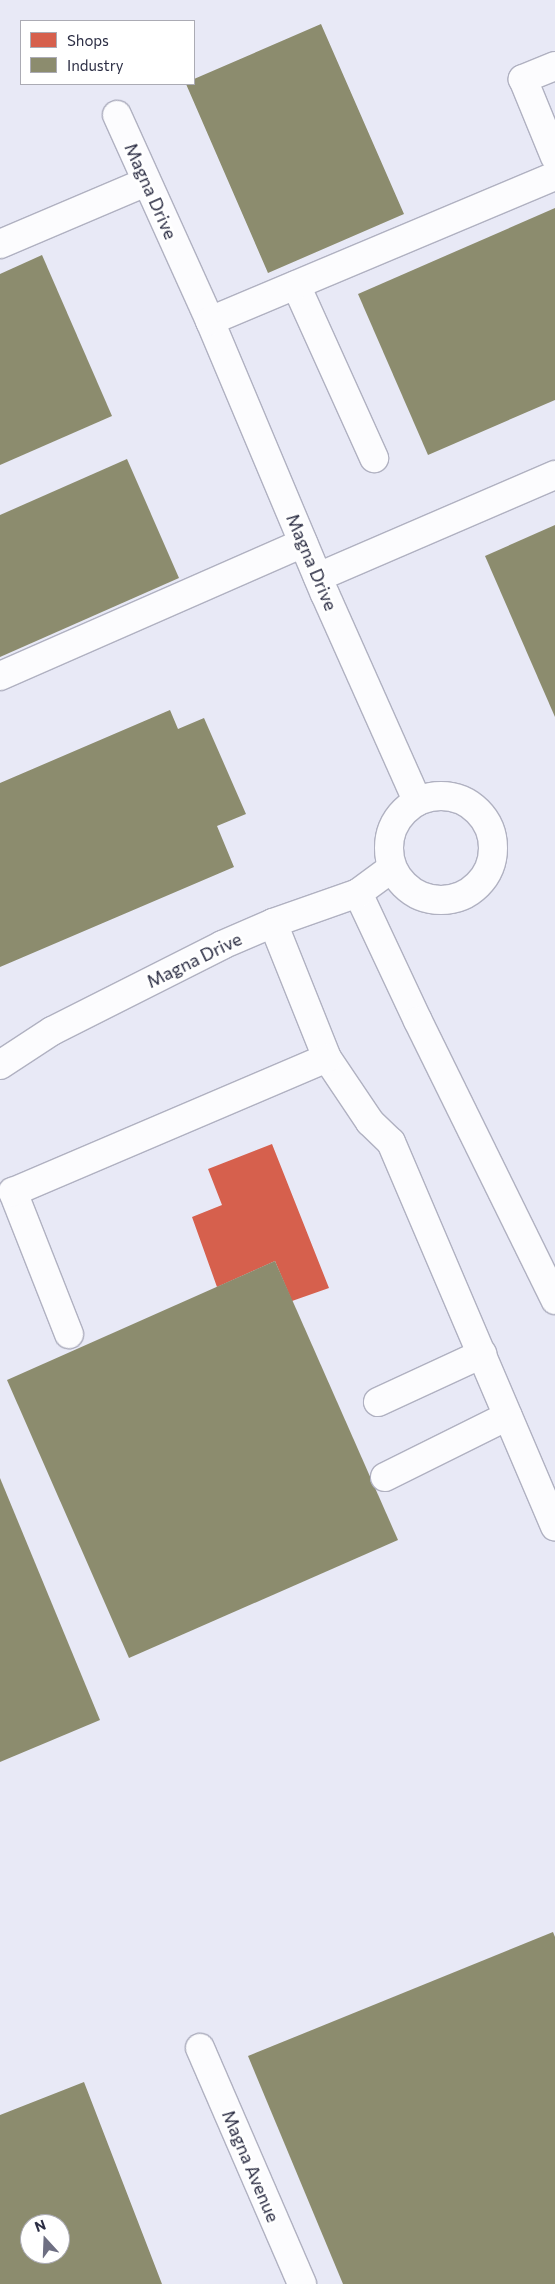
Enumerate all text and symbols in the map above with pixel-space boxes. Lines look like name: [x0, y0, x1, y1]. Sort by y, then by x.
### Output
legend: [20, 20, 195, 85]
text: Shops: [67, 31, 109, 49]
text: Industry: [67, 56, 124, 74]
street label: Magna Drive: [120, 140, 182, 242]
street label: Magna Drive: [282, 510, 342, 614]
street label: Magna Drive: [143, 928, 245, 992]
street label: Magna Avenue: [218, 2107, 284, 2225]
north arrow: [20, 2214, 70, 2264]
text: N: [32, 2216, 48, 2235]

